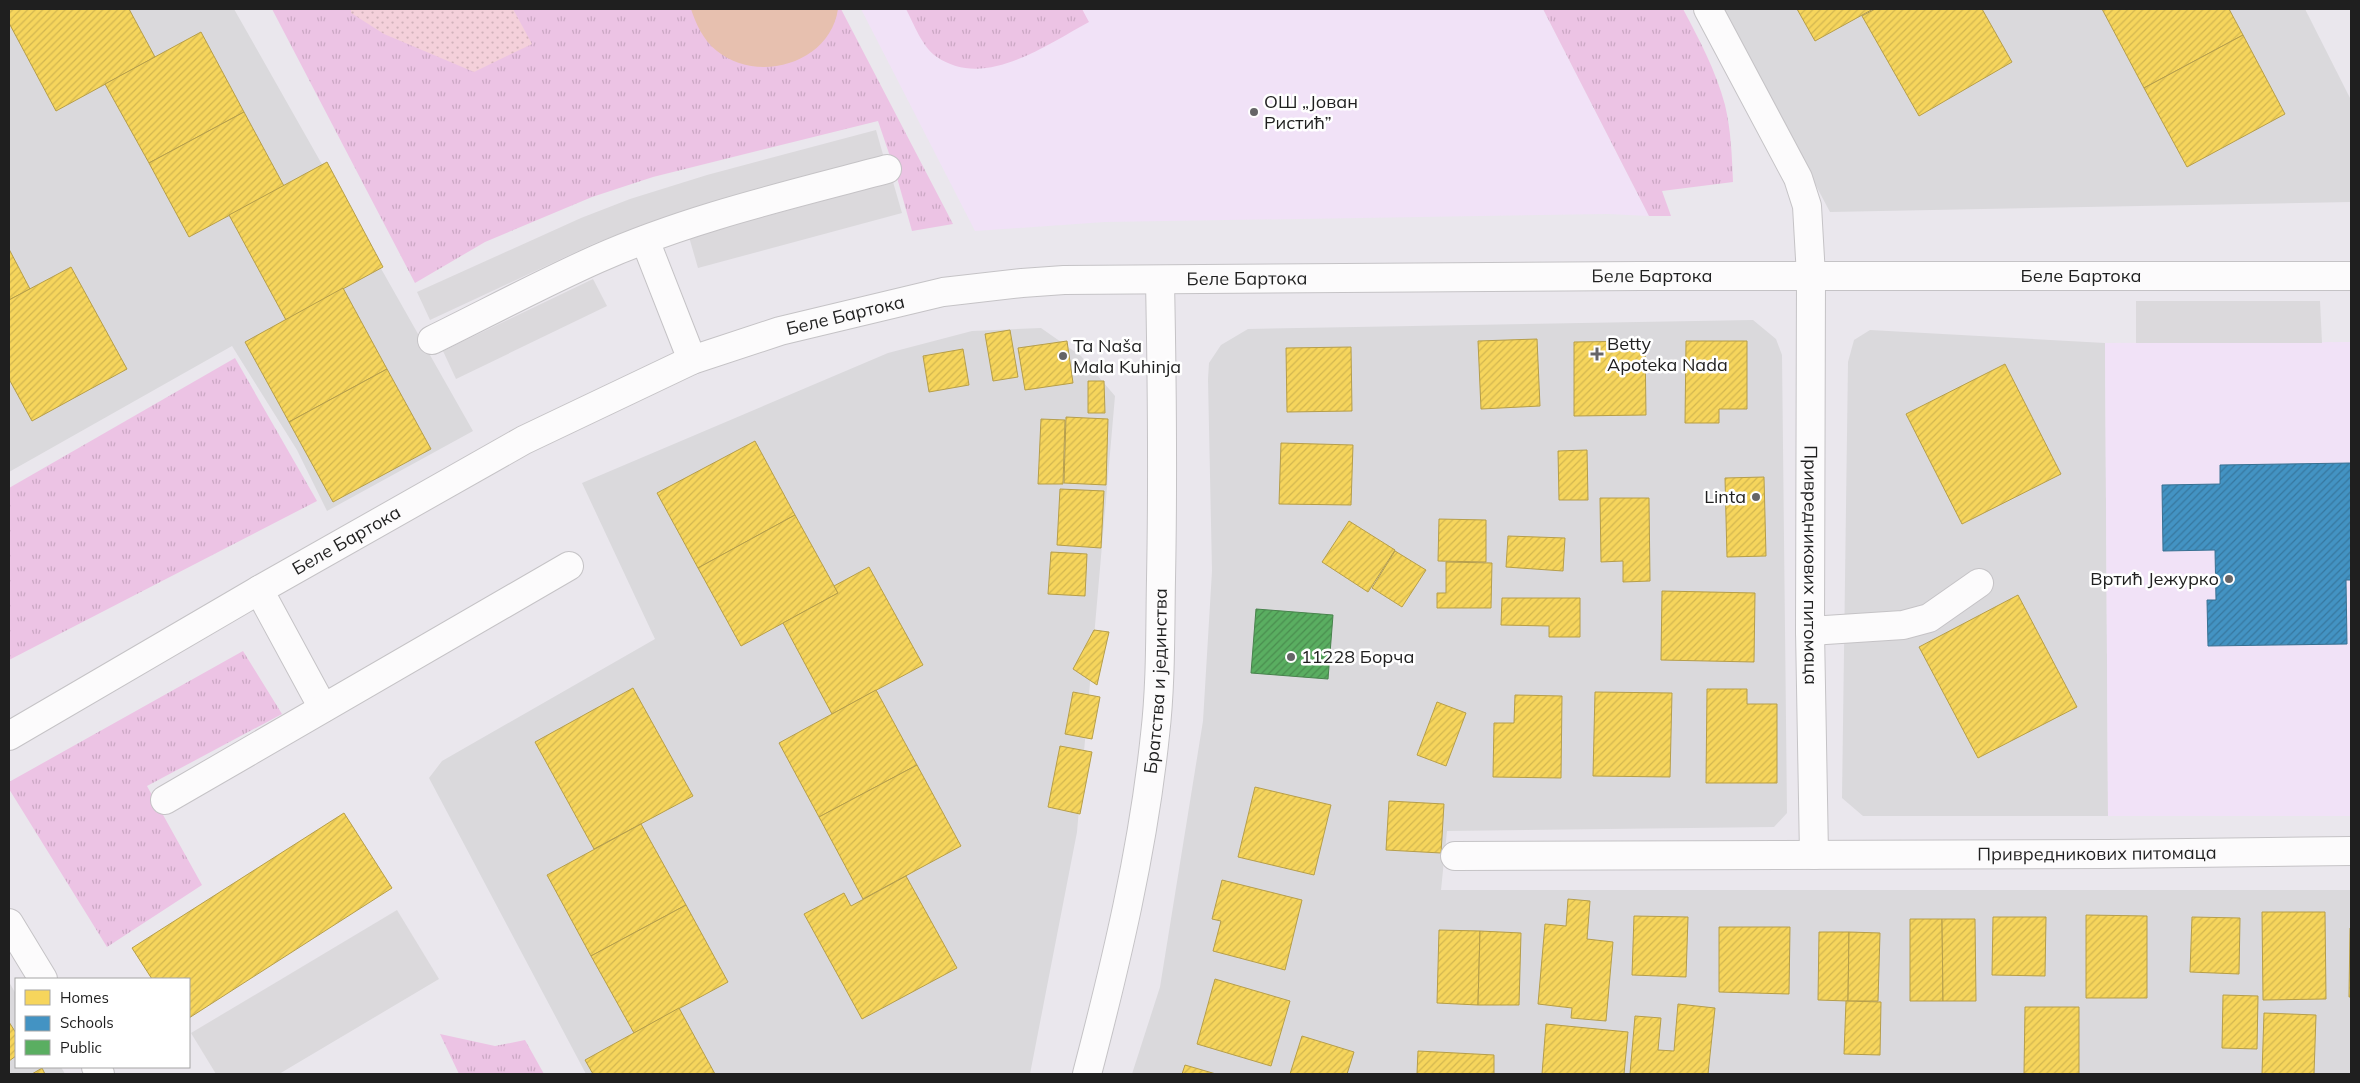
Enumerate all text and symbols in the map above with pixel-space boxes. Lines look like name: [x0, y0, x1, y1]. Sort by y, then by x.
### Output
place label: ОШ „Јован Ристић”: [1264, 90, 1358, 134]
marker: ОШ „Јован Ристић”: [1248, 106, 1260, 118]
street label: Беле Бартока: [1591, 264, 1712, 287]
street label: Беле Бартока: [2021, 264, 2141, 287]
street label: Беле Бартока: [1186, 266, 1308, 290]
street label: Беле Бартока: [784, 290, 907, 340]
place label: Betty Apoteka Nada: [1607, 332, 1728, 376]
place label: Ta Naša Mala Kuhinja: [1073, 334, 1181, 378]
marker: Betty Apoteka Nada: [1591, 348, 1603, 360]
marker: Ta Naša Mala Kuhinja: [1057, 350, 1069, 362]
street label: Привредникових питомаца: [1799, 445, 1823, 685]
place label: Linta: [1704, 485, 1746, 508]
marker: Linta: [1750, 491, 1762, 503]
street label: Беле Бартока: [288, 500, 404, 580]
place label: Вртић Јежурко: [2090, 567, 2219, 590]
marker: Вртић Јежурко: [2223, 573, 2235, 585]
street label: Братства и јединства: [1138, 588, 1172, 775]
place label: 11228 Борча: [1301, 645, 1414, 668]
marker: 11228 Борча: [1285, 651, 1297, 663]
street label: Привредникових питомаца: [1977, 841, 2217, 865]
legend: [15, 978, 190, 1068]
text: Homes: [60, 988, 109, 1007]
text: Schools: [60, 1013, 114, 1032]
text: Public: [60, 1038, 102, 1057]

